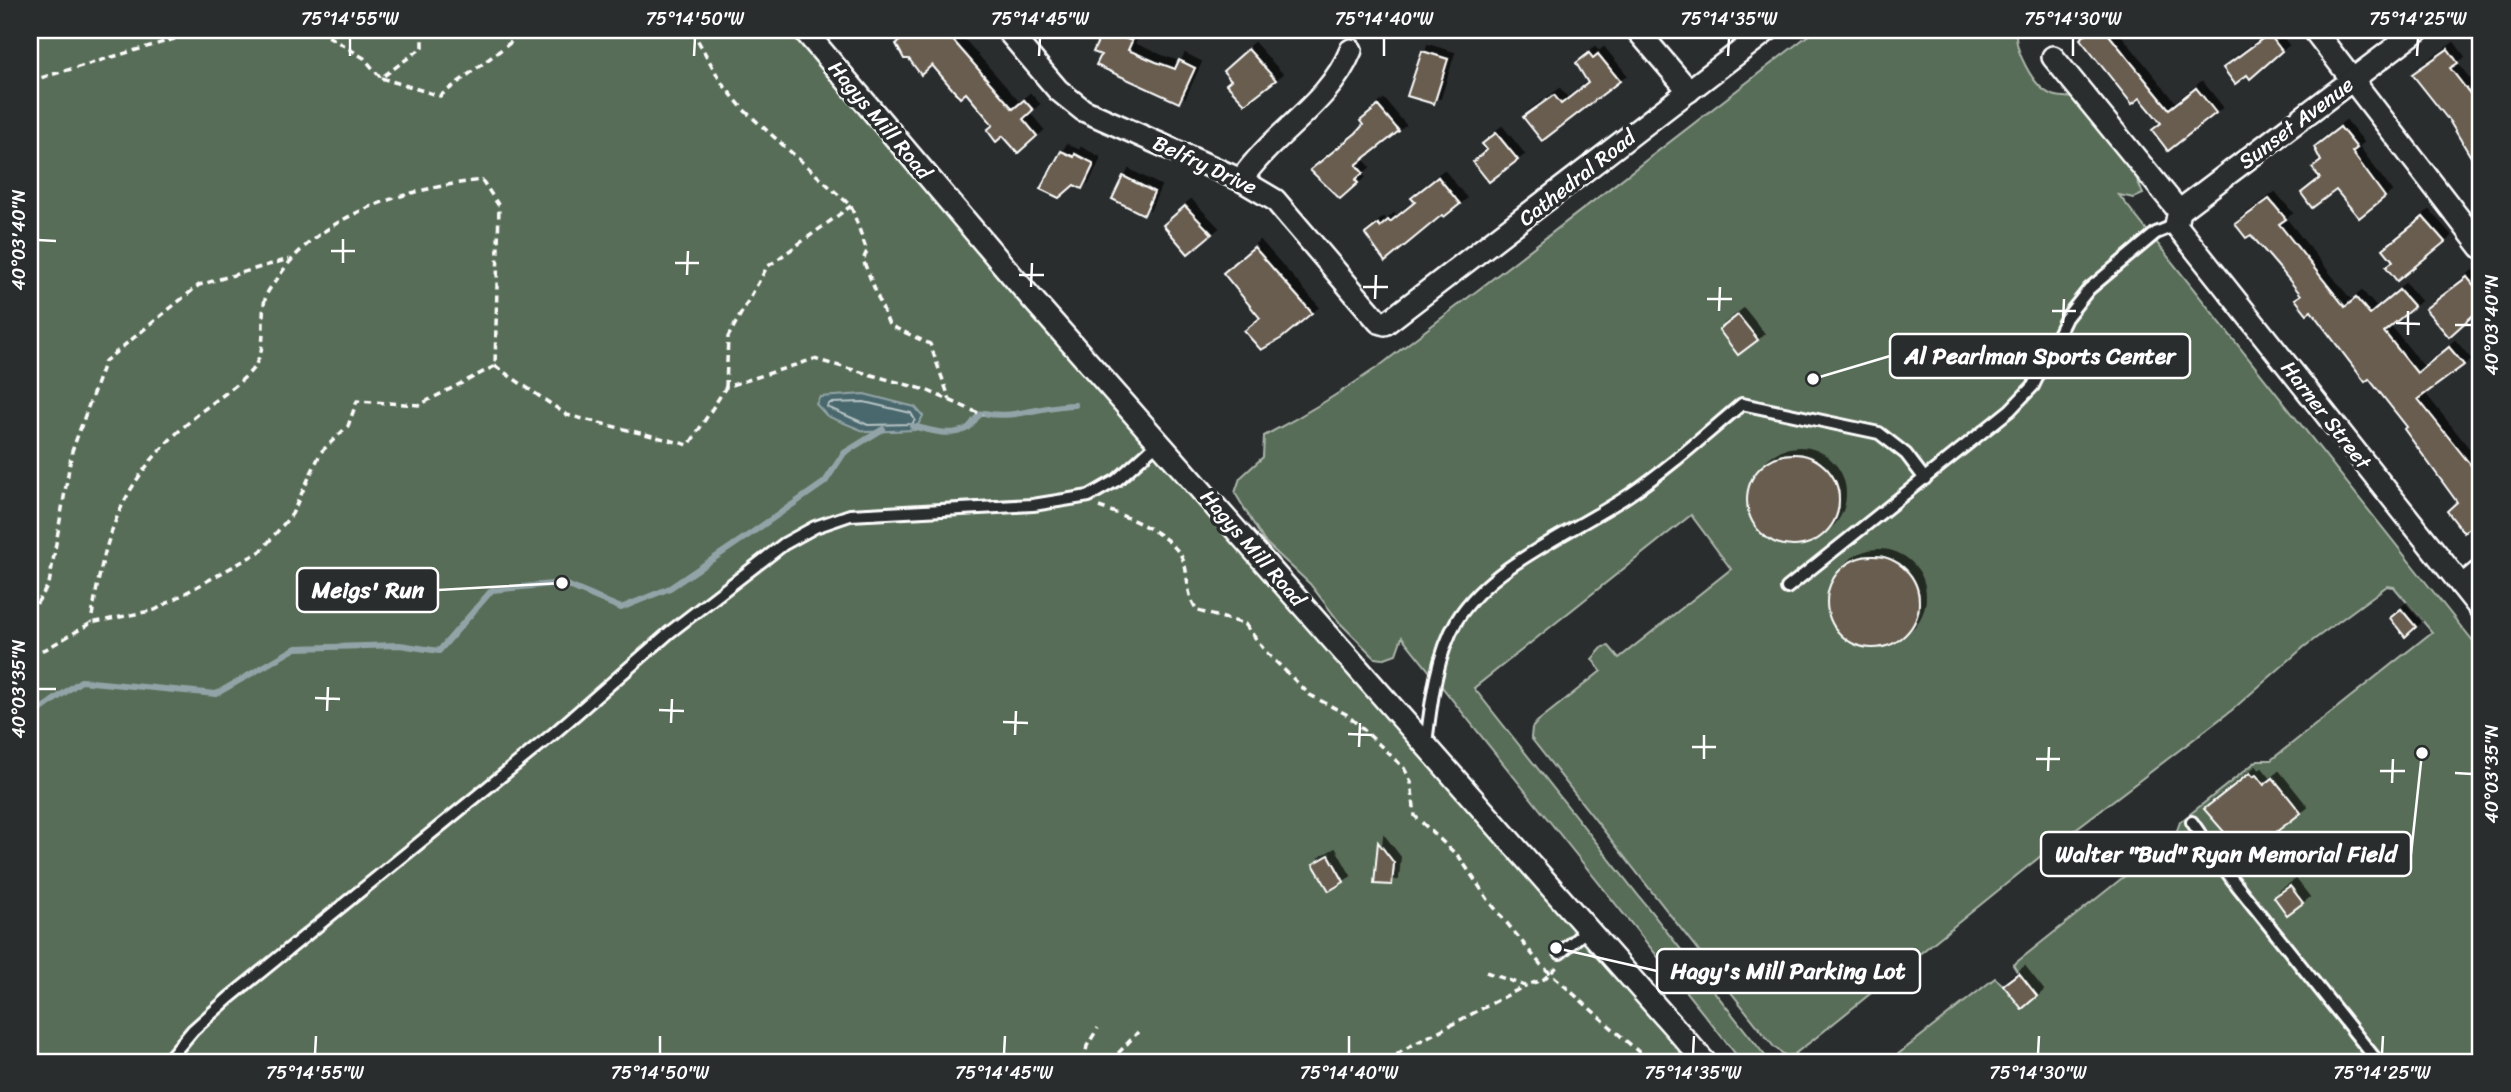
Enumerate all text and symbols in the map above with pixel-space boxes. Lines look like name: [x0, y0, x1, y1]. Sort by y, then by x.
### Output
text: 75°14'55"W: [301, 3, 400, 35]
text: 75°14'50"W: [646, 3, 745, 35]
text: 75°14'45"W: [991, 3, 1090, 35]
text: 75°14'40"W: [1335, 3, 1434, 35]
text: 75°14'35"W: [1681, 3, 1779, 35]
text: 75°14'30"W: [2024, 3, 2123, 35]
text: 75°14'25"W: [2369, 3, 2468, 35]
street label: Hagys Mill Road: [818, 52, 943, 190]
street label: Sunset Avenue: [2230, 66, 2362, 179]
street label: Cathedral Road: [1510, 118, 1646, 236]
street label: Belfry Drive: [1146, 124, 1264, 206]
text: 40°03'40"N: [3, 189, 35, 290]
text: 40°03'40"N: [2476, 274, 2508, 375]
callout: Al Pearlman Sports Center: [1890, 334, 2190, 378]
text: Al Pearlman Sports Center: [1904, 336, 2177, 377]
street label: Harner Street: [2271, 352, 2382, 479]
street label: Hagys Mill Road: [1191, 480, 1317, 617]
callout: Meigs' Run: [297, 568, 438, 612]
text: Meigs' Run: [311, 570, 425, 611]
text: 40°03'35"N: [3, 639, 35, 739]
text: 40°03'35"N: [2476, 724, 2508, 824]
callout: Walter "Bud" Ryan Memorial Field: [2041, 832, 2411, 876]
text: Walter "Bud" Ryan Memorial Field: [2055, 834, 2399, 875]
callout: Hagy's Mill Parking Lot: [1657, 949, 1920, 993]
text: Hagy's Mill Parking Lot: [1669, 951, 1906, 992]
text: 75°14'55"W: [266, 1057, 365, 1089]
text: 75°14'50"W: [611, 1057, 710, 1089]
text: 75°14'45"W: [955, 1057, 1054, 1089]
text: 75°14'40"W: [1300, 1057, 1399, 1089]
text: 75°14'35"W: [1645, 1057, 1743, 1089]
text: 75°14'30"W: [1989, 1057, 2088, 1089]
text: 75°14'25"W: [2333, 1057, 2432, 1089]

